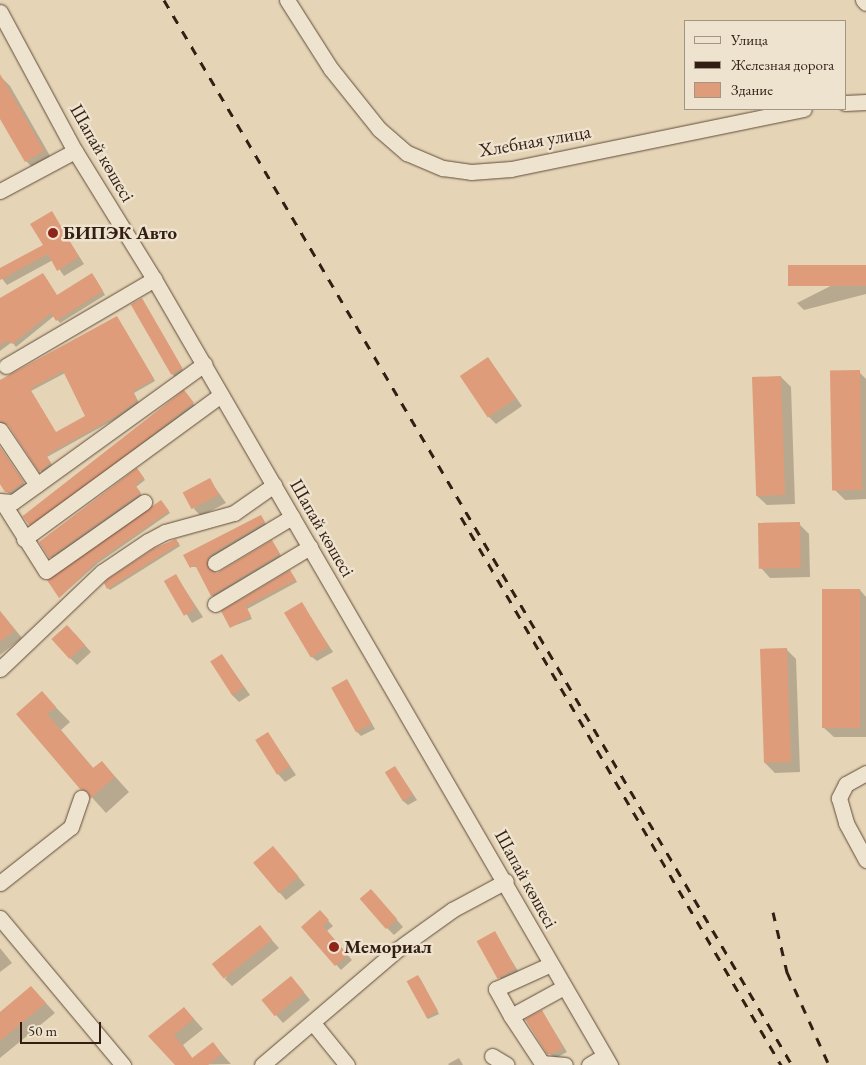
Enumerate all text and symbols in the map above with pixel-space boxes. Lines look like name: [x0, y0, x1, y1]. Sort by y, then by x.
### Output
legend: [684, 20, 846, 110]
text: Улица: [731, 30, 768, 49]
text: Железная дорога: [731, 55, 834, 74]
text: Здание: [731, 80, 773, 99]
street label: Шапай көшесі: [65, 100, 139, 206]
street label: Хлебная улица: [477, 120, 593, 162]
place label: БИПЭК Авто: [63, 222, 177, 244]
marker: БИПЭК Авто: [47, 227, 59, 239]
street label: Шапай көшесі: [285, 475, 359, 581]
street label: Шапай көшесі: [490, 826, 562, 932]
place label: Мемориал: [344, 936, 432, 958]
marker: Мемориал: [328, 941, 340, 953]
scale bar: [22, 1012, 104, 1044]
text: 50 m: [28, 1021, 57, 1040]

